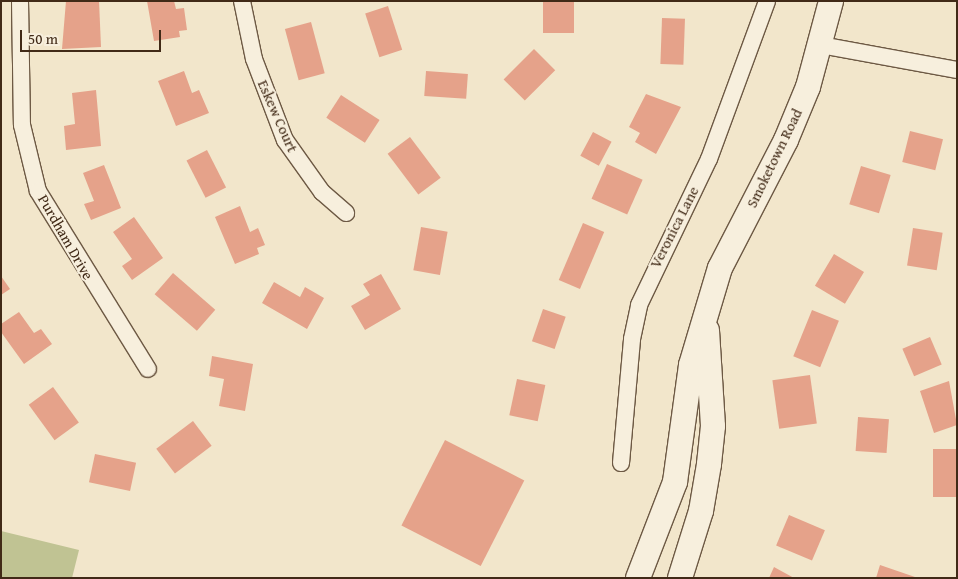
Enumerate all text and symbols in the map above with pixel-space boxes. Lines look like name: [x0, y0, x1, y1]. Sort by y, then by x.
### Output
scale bar: [22, 20, 164, 52]
text: 50 m: [28, 28, 58, 49]
street label: Eskew Court: [254, 77, 302, 155]
street label: Smoketown Road: [742, 105, 806, 211]
street label: Veronica Lane: [646, 183, 702, 271]
street label: Purdham Drive: [34, 191, 98, 283]

